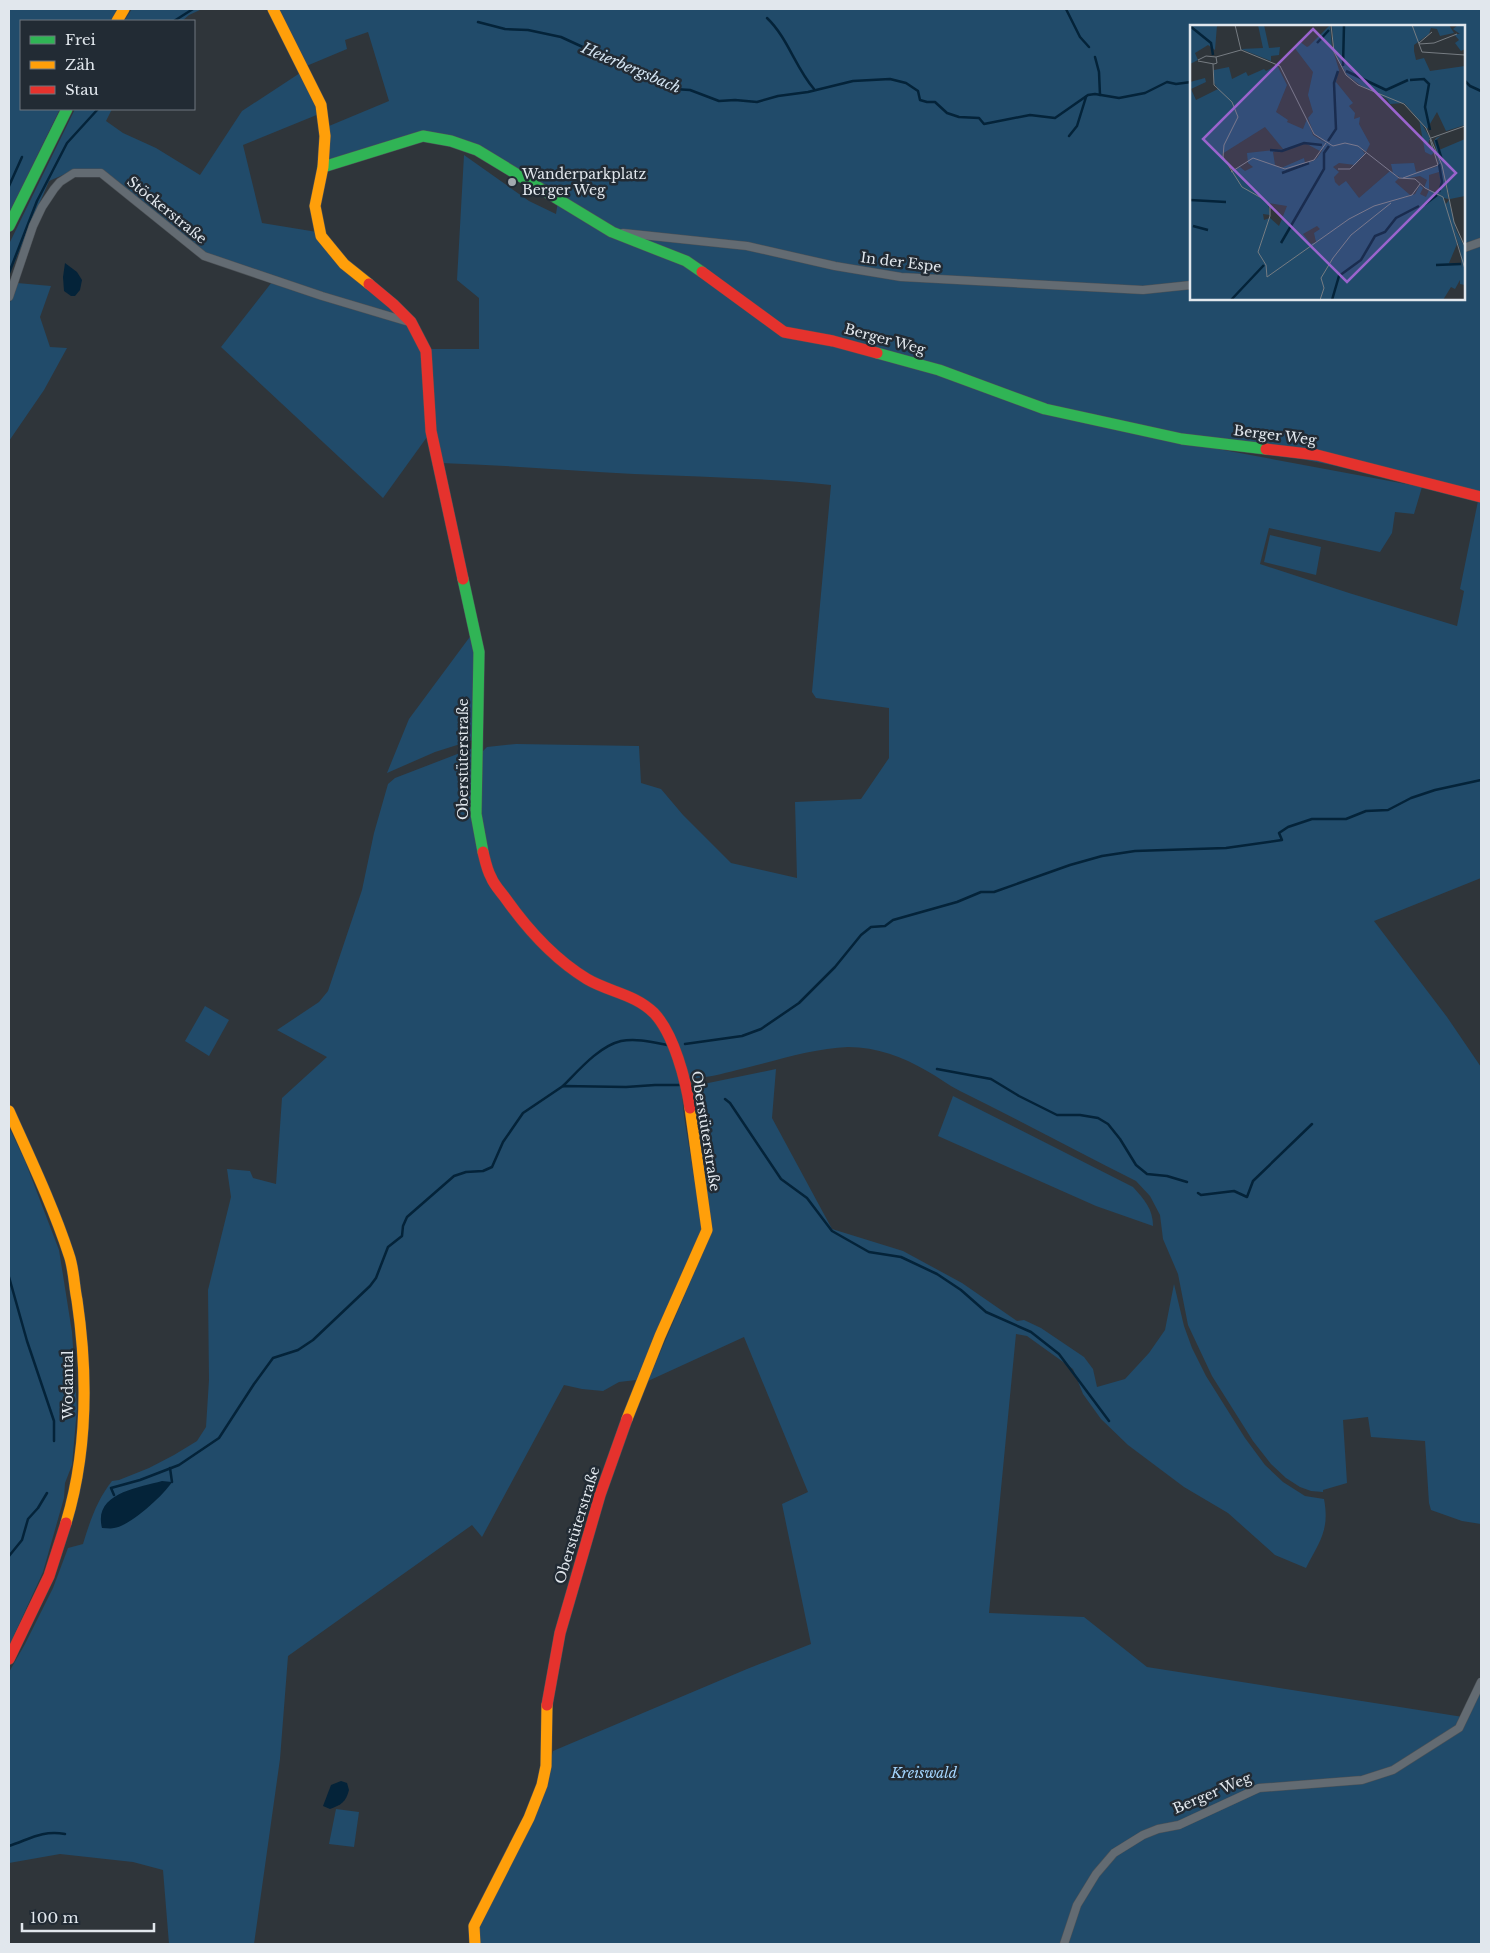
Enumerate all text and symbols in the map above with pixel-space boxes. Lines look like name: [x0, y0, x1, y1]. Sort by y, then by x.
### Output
legend: [20, 20, 195, 110]
inset map: [1190, 25, 1465, 300]
text: Frei: [65, 30, 96, 49]
water label: Heierbergsbach: [578, 38, 684, 97]
text: Zäh: [65, 55, 95, 74]
text: Stau: [65, 80, 99, 99]
place label: Wanderparkplatz Berger Weg: [521, 165, 646, 199]
street label: Stöckerstraße: [123, 172, 211, 248]
marker: Wanderparkplatz Berger Weg: [506, 176, 518, 188]
street label: In der Espe: [860, 248, 942, 276]
street label: Berger Weg: [842, 320, 928, 359]
street label: Berger Weg: [1233, 421, 1318, 449]
street label: Oberstüterstraße: [454, 698, 472, 820]
street label: Oberstüterstraße: [688, 1069, 724, 1193]
street label: Wodantal: [59, 1350, 77, 1420]
street label: Oberstüterstraße: [551, 1464, 603, 1586]
park label: Kreiswald: [890, 1764, 958, 1782]
street label: Berger Weg: [1170, 1768, 1254, 1818]
scale bar: [22, 1900, 155, 1932]
text: 100 m: [30, 1908, 79, 1927]

